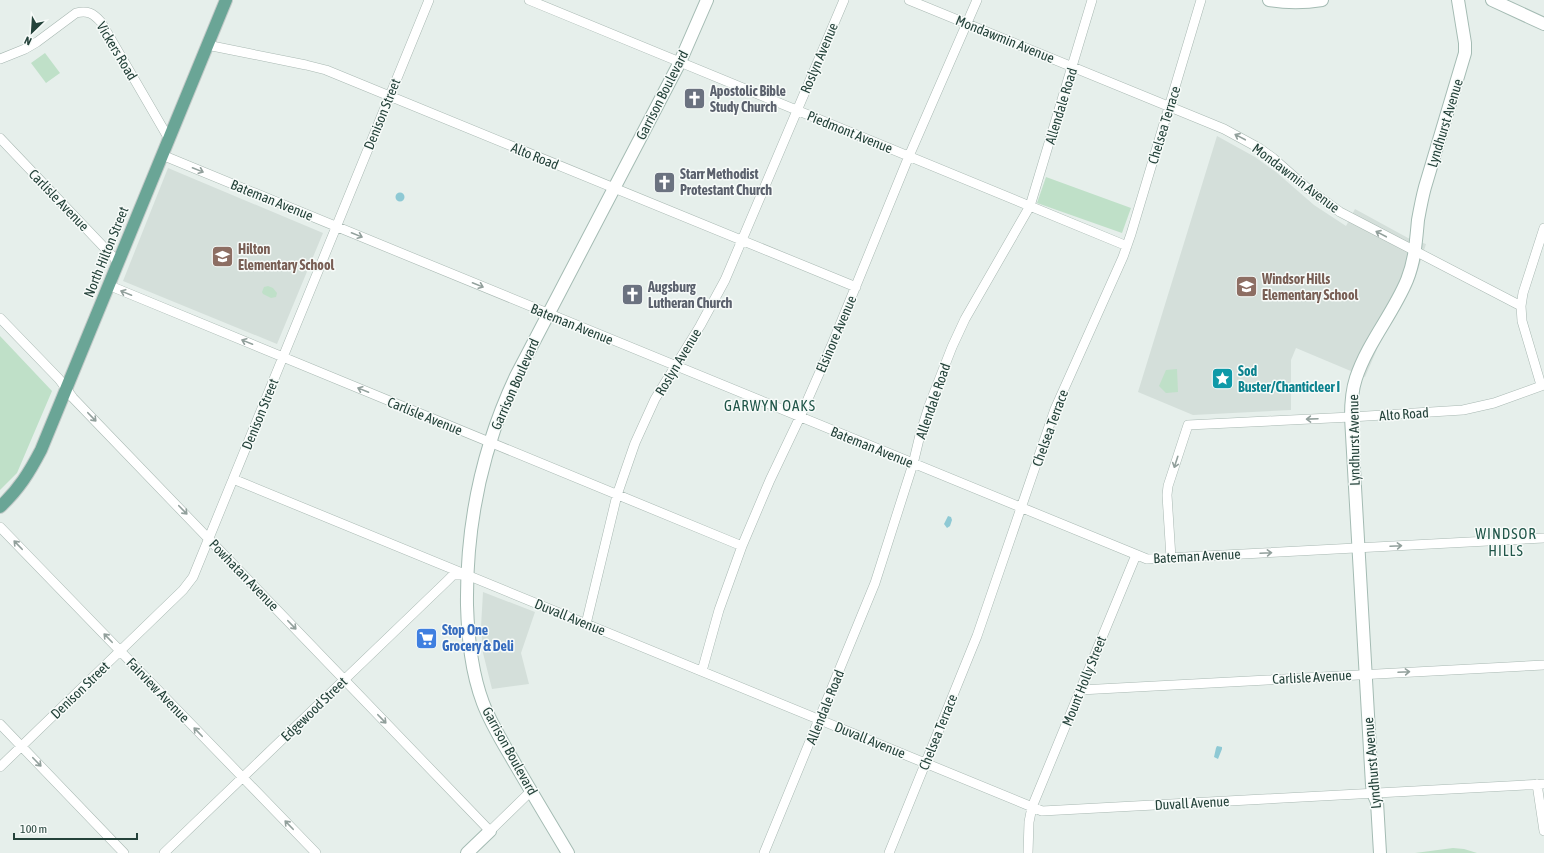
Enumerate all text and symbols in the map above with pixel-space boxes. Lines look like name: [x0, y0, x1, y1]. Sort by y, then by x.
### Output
north arrow: [12, 12, 52, 52]
street label: Mondawmin Avenue: [953, 12, 1057, 66]
street label: Vickers Road: [93, 19, 141, 83]
street label: Roslyn Avenue: [797, 20, 841, 96]
text: N: [22, 34, 33, 48]
street label: Garrison Boulevard: [633, 48, 691, 142]
street label: Allendale Road: [1042, 66, 1080, 146]
street label: Denison Street: [361, 76, 403, 152]
street label: Lyndhurst Avenue: [1424, 77, 1466, 169]
place label: Apostolic Bible Study Church: [709, 83, 786, 115]
street label: Chelsea Terrace: [1145, 84, 1183, 166]
church icon: Apostolic Bible Study Church: [682, 86, 708, 112]
street label: Piedmont Avenue: [805, 108, 895, 156]
one-way arrow: [1234, 133, 1246, 141]
street label: Alto Road: [509, 139, 561, 173]
street label: Mondawmin Avenue: [1249, 140, 1343, 216]
street label: Carlisle Avenue: [26, 166, 92, 234]
place label: Starr Methodist Protestant Church: [680, 166, 772, 198]
one-way arrow: [192, 167, 204, 174]
church icon: Starr Methodist Protestant Church: [651, 169, 677, 195]
street label: Bateman Avenue: [228, 176, 316, 224]
street label: North Hilton Street: [81, 204, 131, 300]
one-way arrow: [1375, 230, 1387, 237]
one-way arrow: [351, 232, 363, 240]
place label: Hilton Elementary School: [238, 241, 334, 273]
school or university icon: Hilton Elementary School: [210, 244, 236, 270]
place label: Windsor Hills Elementary School: [1261, 271, 1358, 303]
school or university icon: Windsor Hills Elementary School: [1233, 274, 1259, 300]
place label: Augsburg Lutheran Church: [647, 279, 733, 311]
one-way arrow: [471, 281, 483, 289]
church icon: Augsburg Lutheran Church: [619, 282, 645, 308]
one-way arrow: [121, 289, 133, 296]
street label: Elsinore Avenue: [813, 293, 859, 375]
street label: Bateman Avenue: [528, 300, 616, 348]
street label: Roslyn Avenue: [652, 326, 704, 398]
street label: Garrison Boulevard: [488, 336, 542, 432]
one-way arrow: [241, 338, 253, 346]
street label: Allendale Road: [913, 361, 953, 441]
place label: Sod Buster/Chanticleer I: [1238, 363, 1340, 395]
place icon: Sod Buster/Chanticleer I: [1209, 366, 1235, 392]
street label: Denison Street: [239, 376, 281, 452]
one-way arrow: [357, 386, 369, 393]
street label: Chelsea Terrace: [1029, 387, 1071, 469]
street label: Carlisle Avenue: [385, 394, 465, 438]
street label: Lyndhurst Avenue: [1345, 394, 1363, 486]
district label: GARWYN OAKS: [724, 397, 816, 414]
street label: Alto Road: [1379, 404, 1429, 424]
one-way arrow: [87, 412, 97, 422]
one-way arrow: [1306, 415, 1319, 422]
street label: Bateman Avenue: [828, 423, 916, 471]
one-way arrow: [1172, 455, 1179, 468]
one-way arrow: [178, 505, 187, 515]
district label: WINDSOR HILLS: [1475, 525, 1537, 559]
street label: Powhatan Avenue: [206, 536, 282, 614]
one-way arrow: [13, 540, 22, 550]
one-way arrow: [1389, 542, 1402, 550]
street label: Bateman Avenue: [1153, 546, 1241, 566]
one-way arrow: [1259, 549, 1272, 556]
street label: Duvall Avenue: [532, 596, 608, 638]
one-way arrow: [287, 620, 297, 630]
place label: Stop One Grocery & Deli: [442, 622, 514, 654]
supermarket icon: Stop One Grocery & Deli: [413, 625, 439, 651]
one-way arrow: [103, 633, 113, 643]
street label: Mount Holly Street: [1059, 634, 1109, 728]
street label: Fairview Avenue: [123, 654, 193, 726]
street label: Denison Street: [47, 658, 113, 722]
street label: Allendale Road: [803, 667, 847, 747]
street label: Carlisle Avenue: [1272, 667, 1352, 687]
one-way arrow: [1397, 669, 1410, 676]
street label: Edgewood Street: [278, 674, 350, 744]
street label: Chelsea Terrace: [915, 692, 961, 772]
street label: Garrison Boulevard: [479, 704, 541, 798]
one-way arrow: [377, 713, 386, 723]
street label: Lyndhurst Avenue: [1360, 717, 1384, 809]
street label: Duvall Avenue: [832, 719, 908, 761]
one-way arrow: [193, 727, 203, 737]
one-way arrow: [32, 757, 42, 767]
street label: Duvall Avenue: [1154, 793, 1230, 813]
scale bar: [14, 815, 137, 841]
one-way arrow: [284, 820, 294, 830]
text: 100 m: [20, 822, 47, 836]

